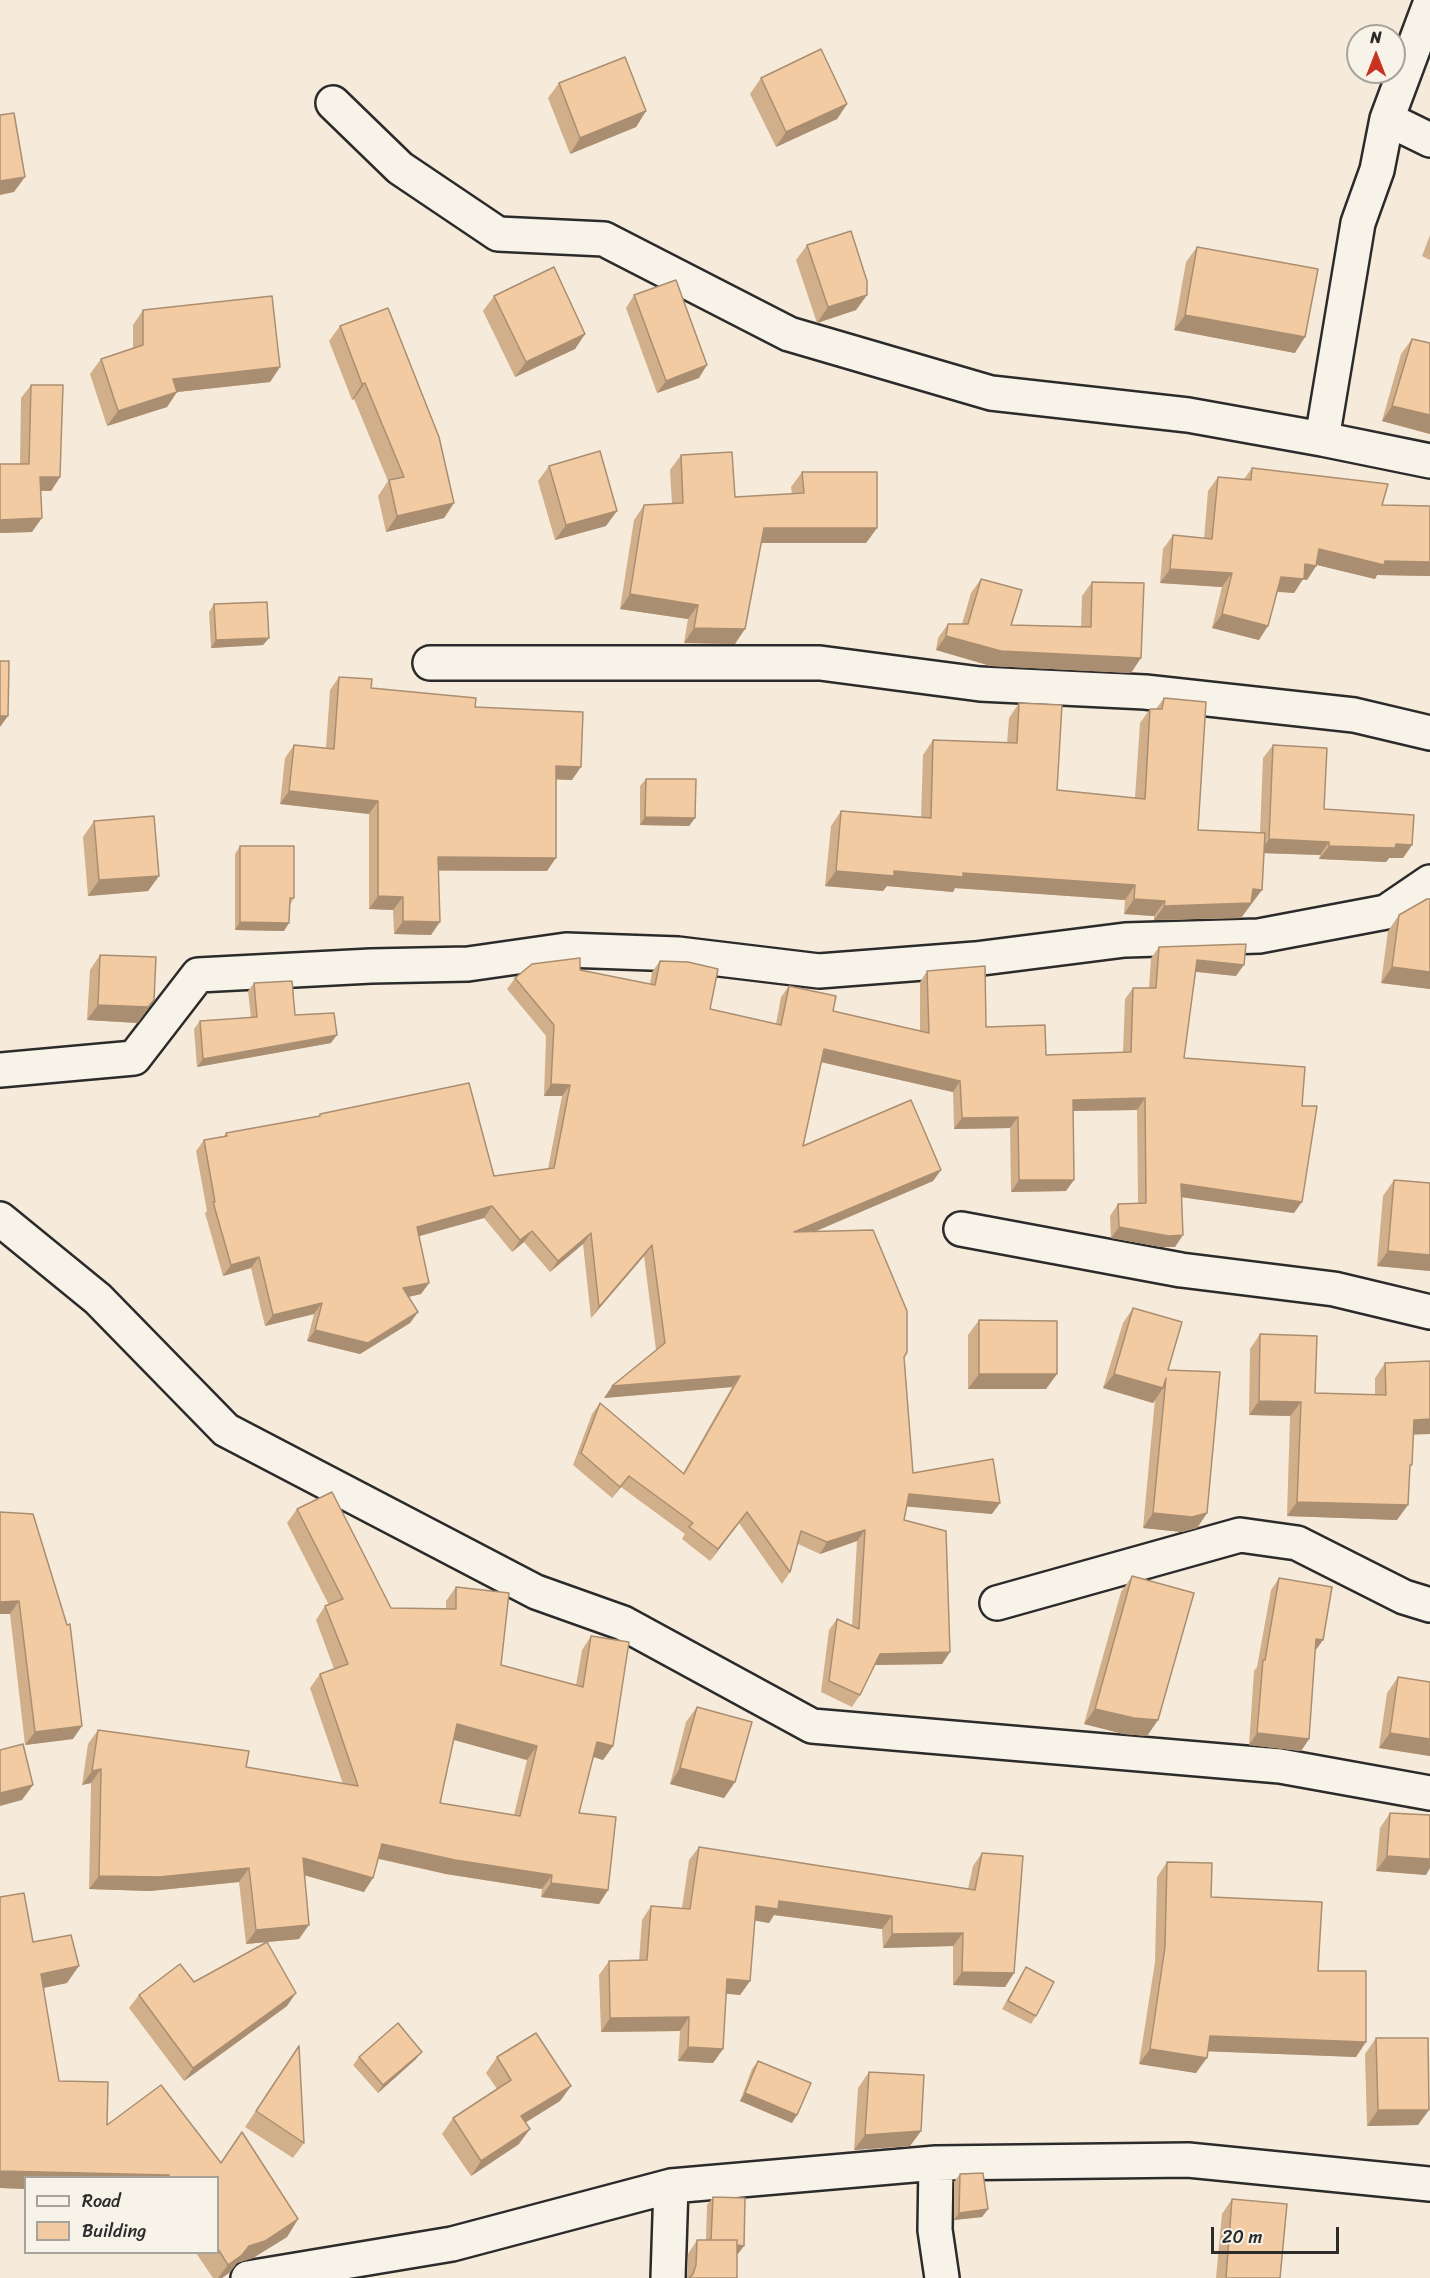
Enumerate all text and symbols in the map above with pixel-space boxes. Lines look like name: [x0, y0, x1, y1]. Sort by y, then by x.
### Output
text: N: [1370, 23, 1382, 52]
north arrow: [1346, 24, 1406, 84]
legend: [24, 2176, 219, 2254]
text: Road: [82, 2185, 121, 2217]
text: Building: [82, 2215, 146, 2247]
scale bar: [1214, 2215, 1342, 2253]
text: 20 m: [1222, 2221, 1262, 2253]

